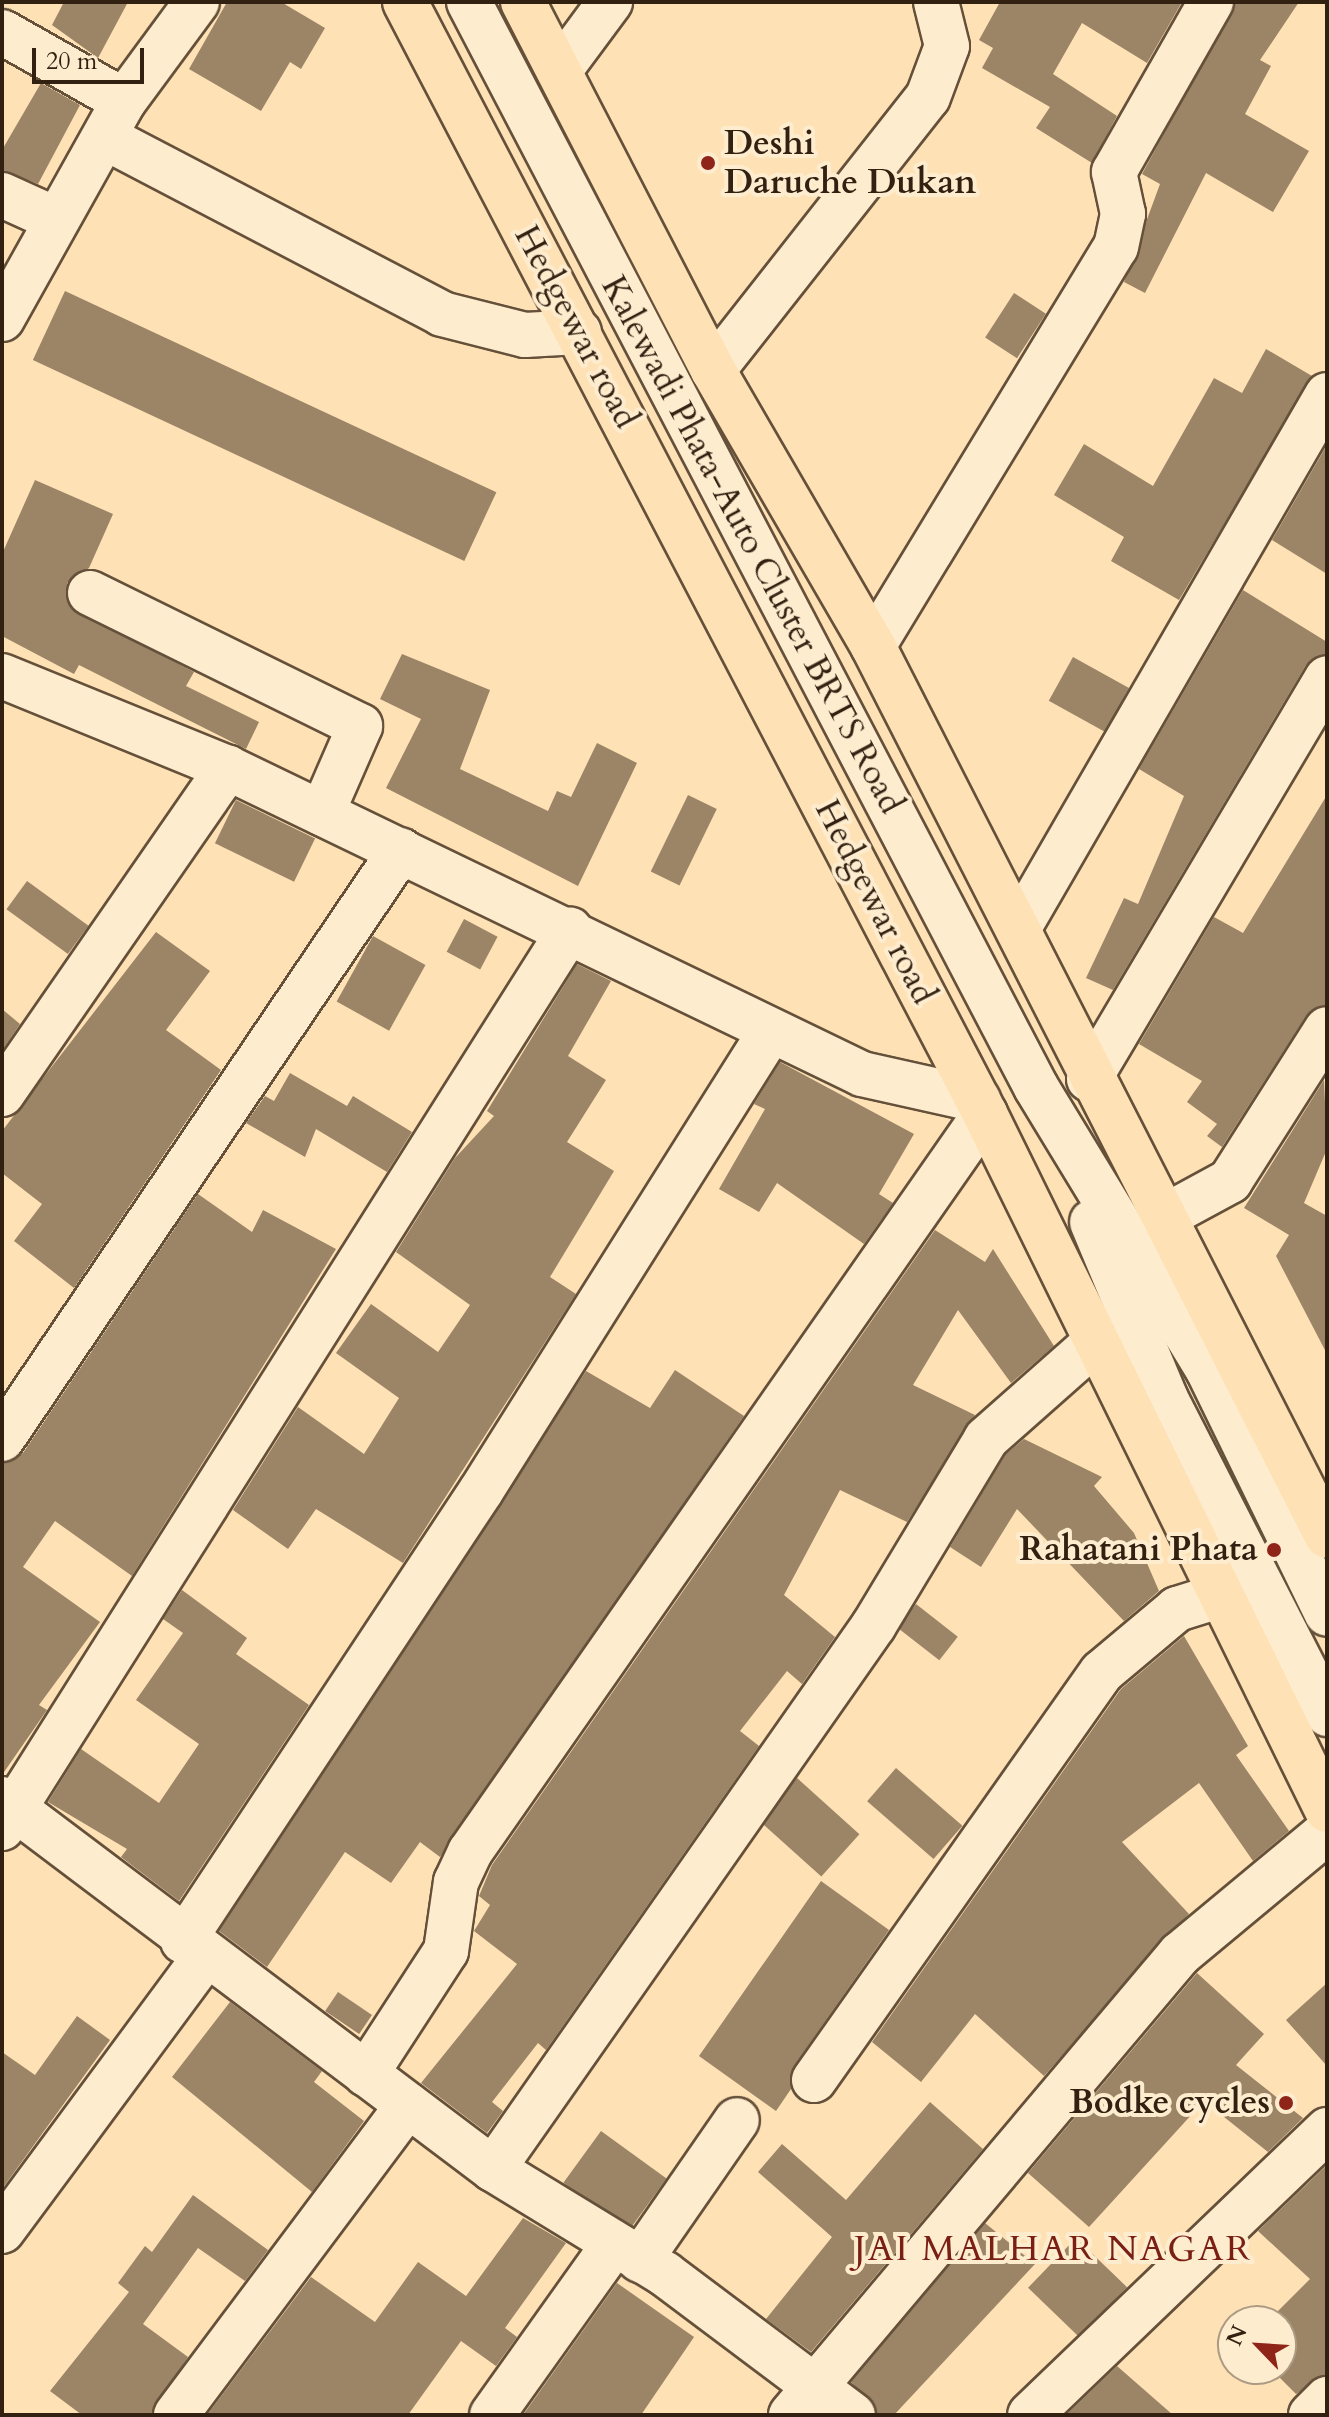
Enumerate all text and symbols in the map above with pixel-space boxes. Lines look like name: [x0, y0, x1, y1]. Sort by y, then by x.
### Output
scale bar: [36, 32, 148, 82]
text: 20 m: [46, 45, 97, 78]
place label: Deshi Daruche Dukan: [724, 123, 976, 202]
marker: Deshi Daruche Dukan: [699, 154, 717, 172]
street label: Hedgewar road: [506, 219, 646, 435]
street label: Kalewadi Phata-Auto Cluster BRTS Road: [592, 269, 912, 821]
street label: Hedgewar road: [806, 793, 944, 1011]
place label: Rahatani Phata: [1019, 1530, 1258, 1570]
marker: Rahatani Phata: [1265, 1541, 1283, 1559]
place label: Bodke cycles: [1069, 2083, 1270, 2123]
marker: Bodke cycles: [1277, 2094, 1295, 2112]
district label: JAI MALHAR NAGAR: [854, 2227, 1252, 2271]
north arrow: [1217, 2305, 1297, 2385]
text: N: [1219, 2321, 1255, 2351]

